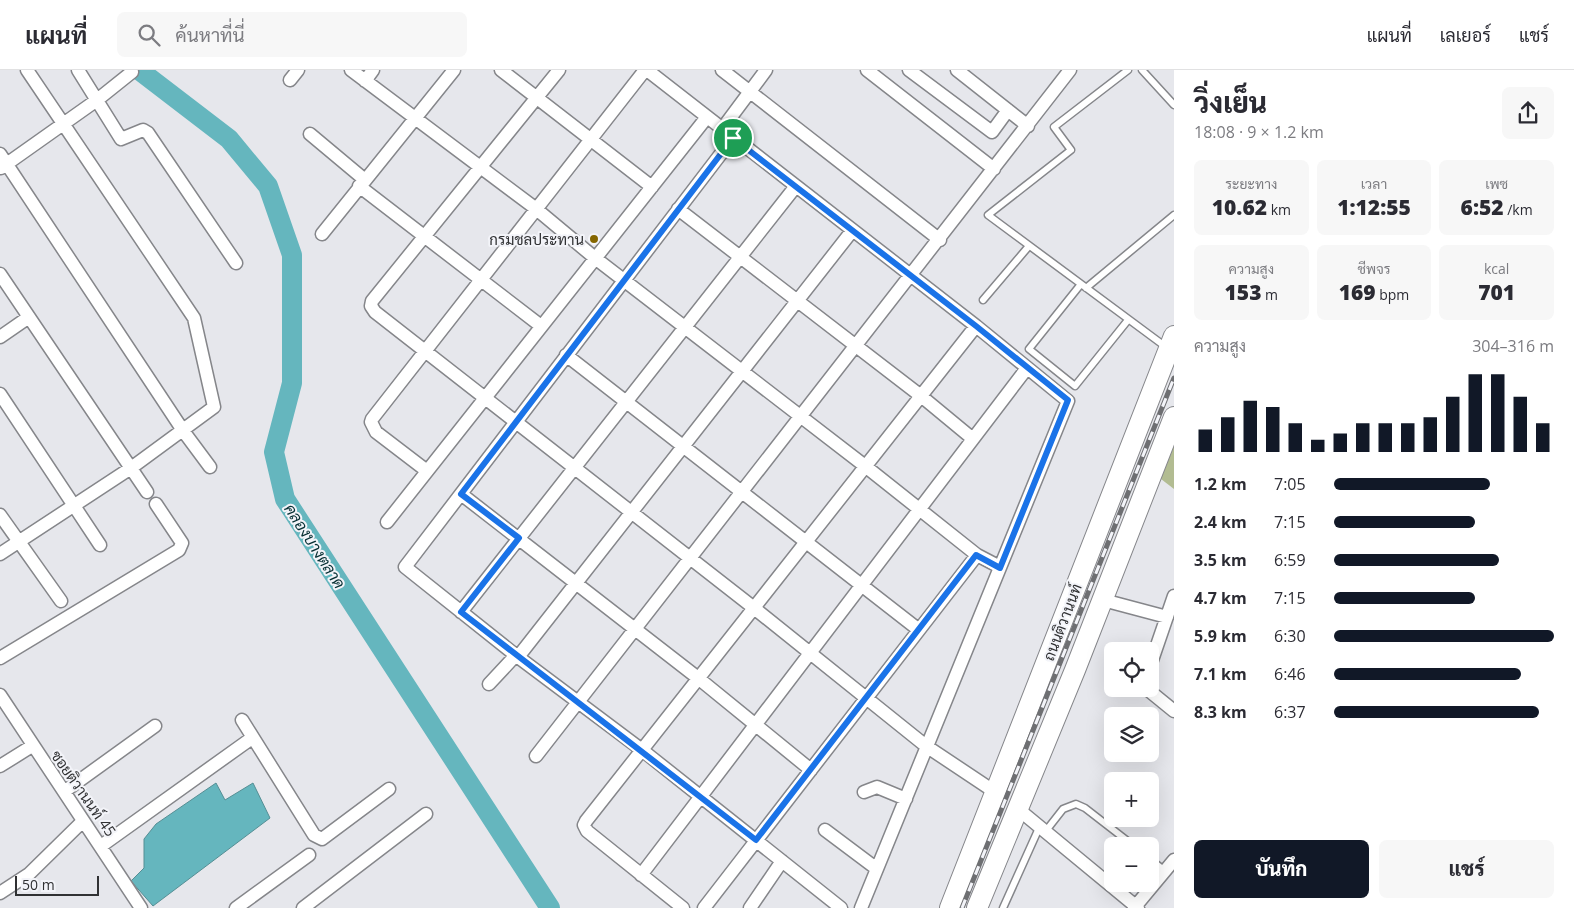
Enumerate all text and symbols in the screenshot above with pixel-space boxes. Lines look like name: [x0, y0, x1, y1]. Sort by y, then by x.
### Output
search box: [117, 12, 467, 57]
text: แผนที่: [25, 18, 87, 51]
icon: search: [135, 21, 163, 49]
text: ค้นหาที่นี่: [175, 22, 245, 48]
text: แผนที่: [1367, 23, 1412, 47]
text: เลเยอร์: [1440, 23, 1491, 47]
text: แชร์: [1519, 23, 1549, 47]
text: วิ่งเย็น: [1194, 83, 1267, 121]
button: share: [1502, 87, 1554, 139]
pin: [712, 117, 754, 159]
text: 18:08 · 9 × 1.2 km: [1194, 121, 1324, 143]
icon: arrive: [719, 124, 747, 152]
text: ระยะทาง: [1225, 174, 1277, 193]
text: เวลา: [1361, 174, 1387, 193]
text: เพซ: [1485, 174, 1508, 193]
text: 10.62: [1212, 193, 1267, 221]
text: 1:12:55: [1337, 193, 1411, 221]
text: 6:52: [1461, 193, 1504, 221]
text: km: [1267, 200, 1291, 219]
text: /km: [1504, 200, 1533, 219]
place label: กรมชลประทาน: [489, 229, 584, 249]
marker: กรมชลประทาน: [588, 233, 600, 245]
text: ความสูง: [1229, 259, 1274, 278]
text: ชีพจร: [1357, 259, 1391, 278]
text: kcal: [1484, 259, 1509, 278]
text: 153: [1225, 278, 1261, 306]
text: 169: [1339, 278, 1376, 306]
text: 701: [1478, 278, 1515, 306]
text: m: [1261, 285, 1278, 304]
text: bpm: [1376, 285, 1409, 304]
text: ความสูง: [1194, 335, 1246, 357]
text: 304–316 m: [1472, 335, 1554, 357]
text: 1.2 km: [1194, 473, 1247, 495]
text: 7:05: [1274, 473, 1306, 495]
water label: คลองบางตลาด: [279, 499, 351, 593]
text: 2.4 km: [1194, 511, 1247, 533]
text: 7:15: [1274, 511, 1306, 533]
text: 3.5 km: [1194, 549, 1247, 571]
text: 6:59: [1274, 549, 1306, 571]
street label: ถนนติวานนท์: [1038, 581, 1086, 663]
text: 4.7 km: [1194, 587, 1247, 609]
text: 7:15: [1274, 587, 1306, 609]
text: 5.9 km: [1194, 625, 1247, 647]
text: 6:30: [1274, 625, 1306, 647]
map controls: [1104, 642, 1159, 892]
button: locate: [1104, 642, 1159, 697]
text: 7.1 km: [1194, 663, 1247, 685]
text: 6:46: [1274, 663, 1306, 685]
text: 8.3 km: [1194, 701, 1247, 723]
text: 6:37: [1274, 701, 1306, 723]
button: layers: [1104, 707, 1159, 762]
street label: ซอยติวานนท์ 45: [47, 746, 121, 840]
button: +: [1104, 772, 1159, 827]
button: −: [1104, 837, 1159, 892]
button: บันทึก: [1194, 840, 1369, 898]
button: แชร์: [1379, 840, 1554, 898]
scale bar: [15, 873, 99, 896]
text: 50 m: [22, 875, 55, 894]

